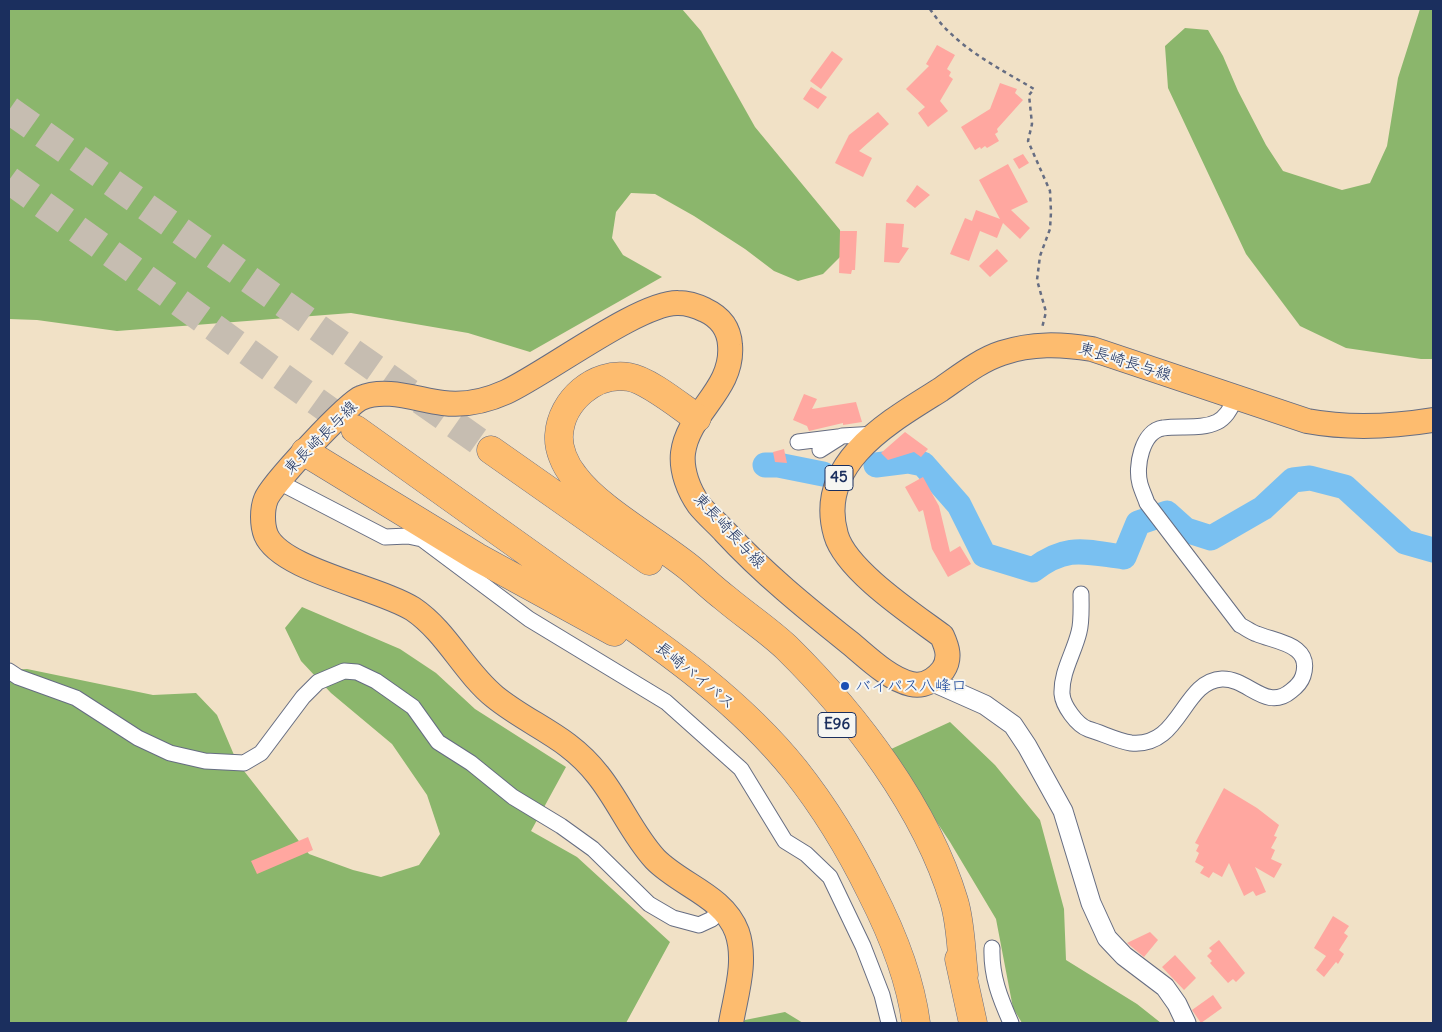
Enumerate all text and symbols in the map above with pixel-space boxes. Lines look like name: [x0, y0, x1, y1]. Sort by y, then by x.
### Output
street label: 東長崎長与線: [1076, 339, 1174, 385]
street label: 東長崎長与線: [280, 397, 362, 479]
road number: 45: [825, 466, 853, 490]
street label: 東長崎長与線: [689, 489, 769, 573]
street label: 長崎バイパス: [652, 638, 738, 714]
place label: バイパス八峰口: [855, 676, 967, 696]
marker: バイパス八峰口: [839, 680, 851, 692]
road number: E96: [818, 712, 856, 738]

